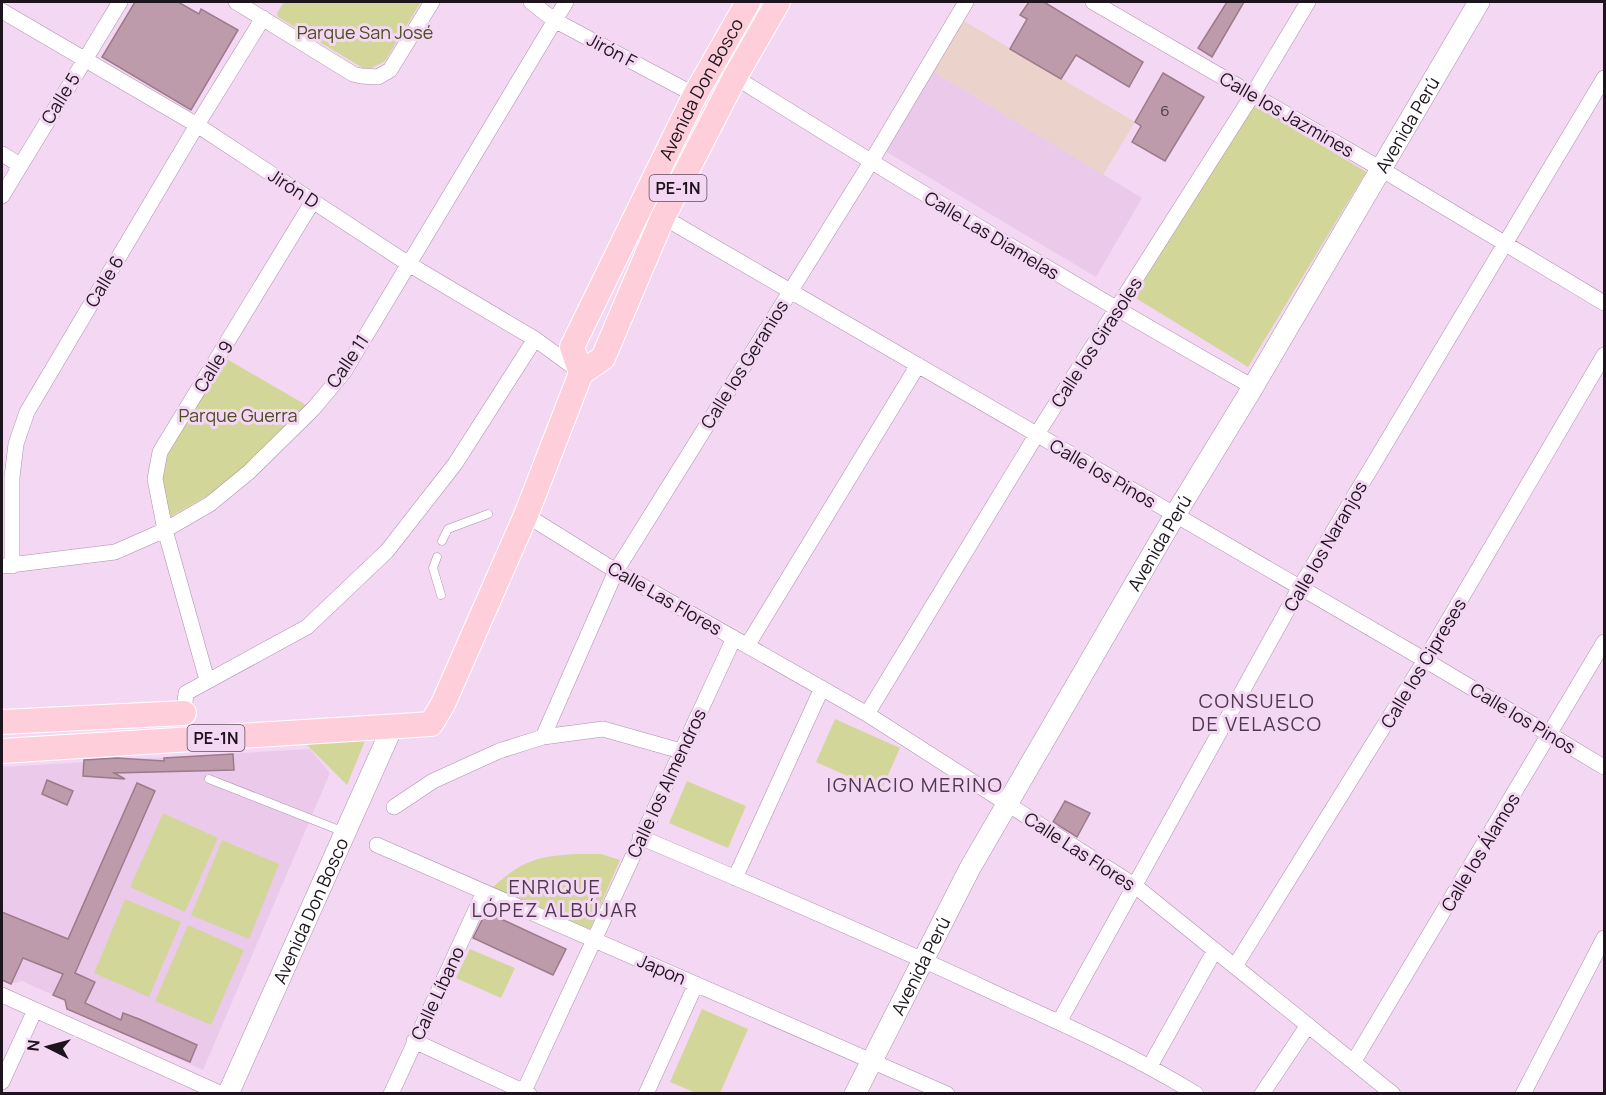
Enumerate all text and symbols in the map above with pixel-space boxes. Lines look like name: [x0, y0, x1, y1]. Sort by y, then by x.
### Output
street label: Avenida Don Bosco: [653, 14, 748, 164]
park label: Parque San José: [297, 20, 433, 44]
street label: Jirón F: [583, 27, 641, 73]
street label: Calle los Jazmines: [1216, 66, 1358, 162]
street label: Calle 5: [35, 68, 85, 128]
street label: Avenida Perú: [1370, 72, 1445, 177]
house number: 6: [1160, 100, 1170, 121]
street label: Jirón D: [264, 163, 324, 213]
road number: PE-1N: [650, 175, 706, 201]
street label: Calle Las Diamelas: [920, 185, 1064, 285]
street label: Calle 6: [79, 251, 129, 311]
street label: Calle los Girasoles: [1045, 272, 1147, 412]
street label: Calle los Geranios: [695, 295, 793, 433]
street label: Calle 11: [320, 330, 374, 392]
street label: Calle 9: [188, 336, 238, 396]
park label: Parque Guerra: [179, 403, 297, 427]
street label: Calle los Pinos: [1045, 433, 1161, 513]
street label: Calle los Naranjos: [1278, 476, 1372, 616]
street label: Avenida Perú: [1122, 490, 1197, 595]
street label: Calle Las Flores: [604, 556, 726, 640]
street label: Calle los Cipreses: [1375, 594, 1471, 732]
street label: Calle los Pinos: [1466, 677, 1580, 759]
district label: CONSUELO DE VELASCO: [1192, 687, 1322, 737]
street label: Calle los Almendros: [621, 705, 711, 861]
road number: PE-1N: [188, 725, 244, 751]
district label: IGNACIO MERINO: [827, 771, 1003, 798]
street label: Calle los Álamos: [1435, 788, 1525, 916]
street label: Calle Las Flores: [1020, 806, 1140, 896]
street label: Avenida Don Bosco: [267, 834, 353, 987]
district label: ENRIQUE LÓPEZ ALBÚJAR: [472, 873, 638, 923]
street label: Avenida Perú: [885, 912, 955, 1019]
street label: Calle Líbano: [405, 942, 469, 1044]
street label: Japon: [634, 948, 690, 990]
north arrow: [18, 1017, 78, 1077]
text: N: [22, 1039, 45, 1052]

